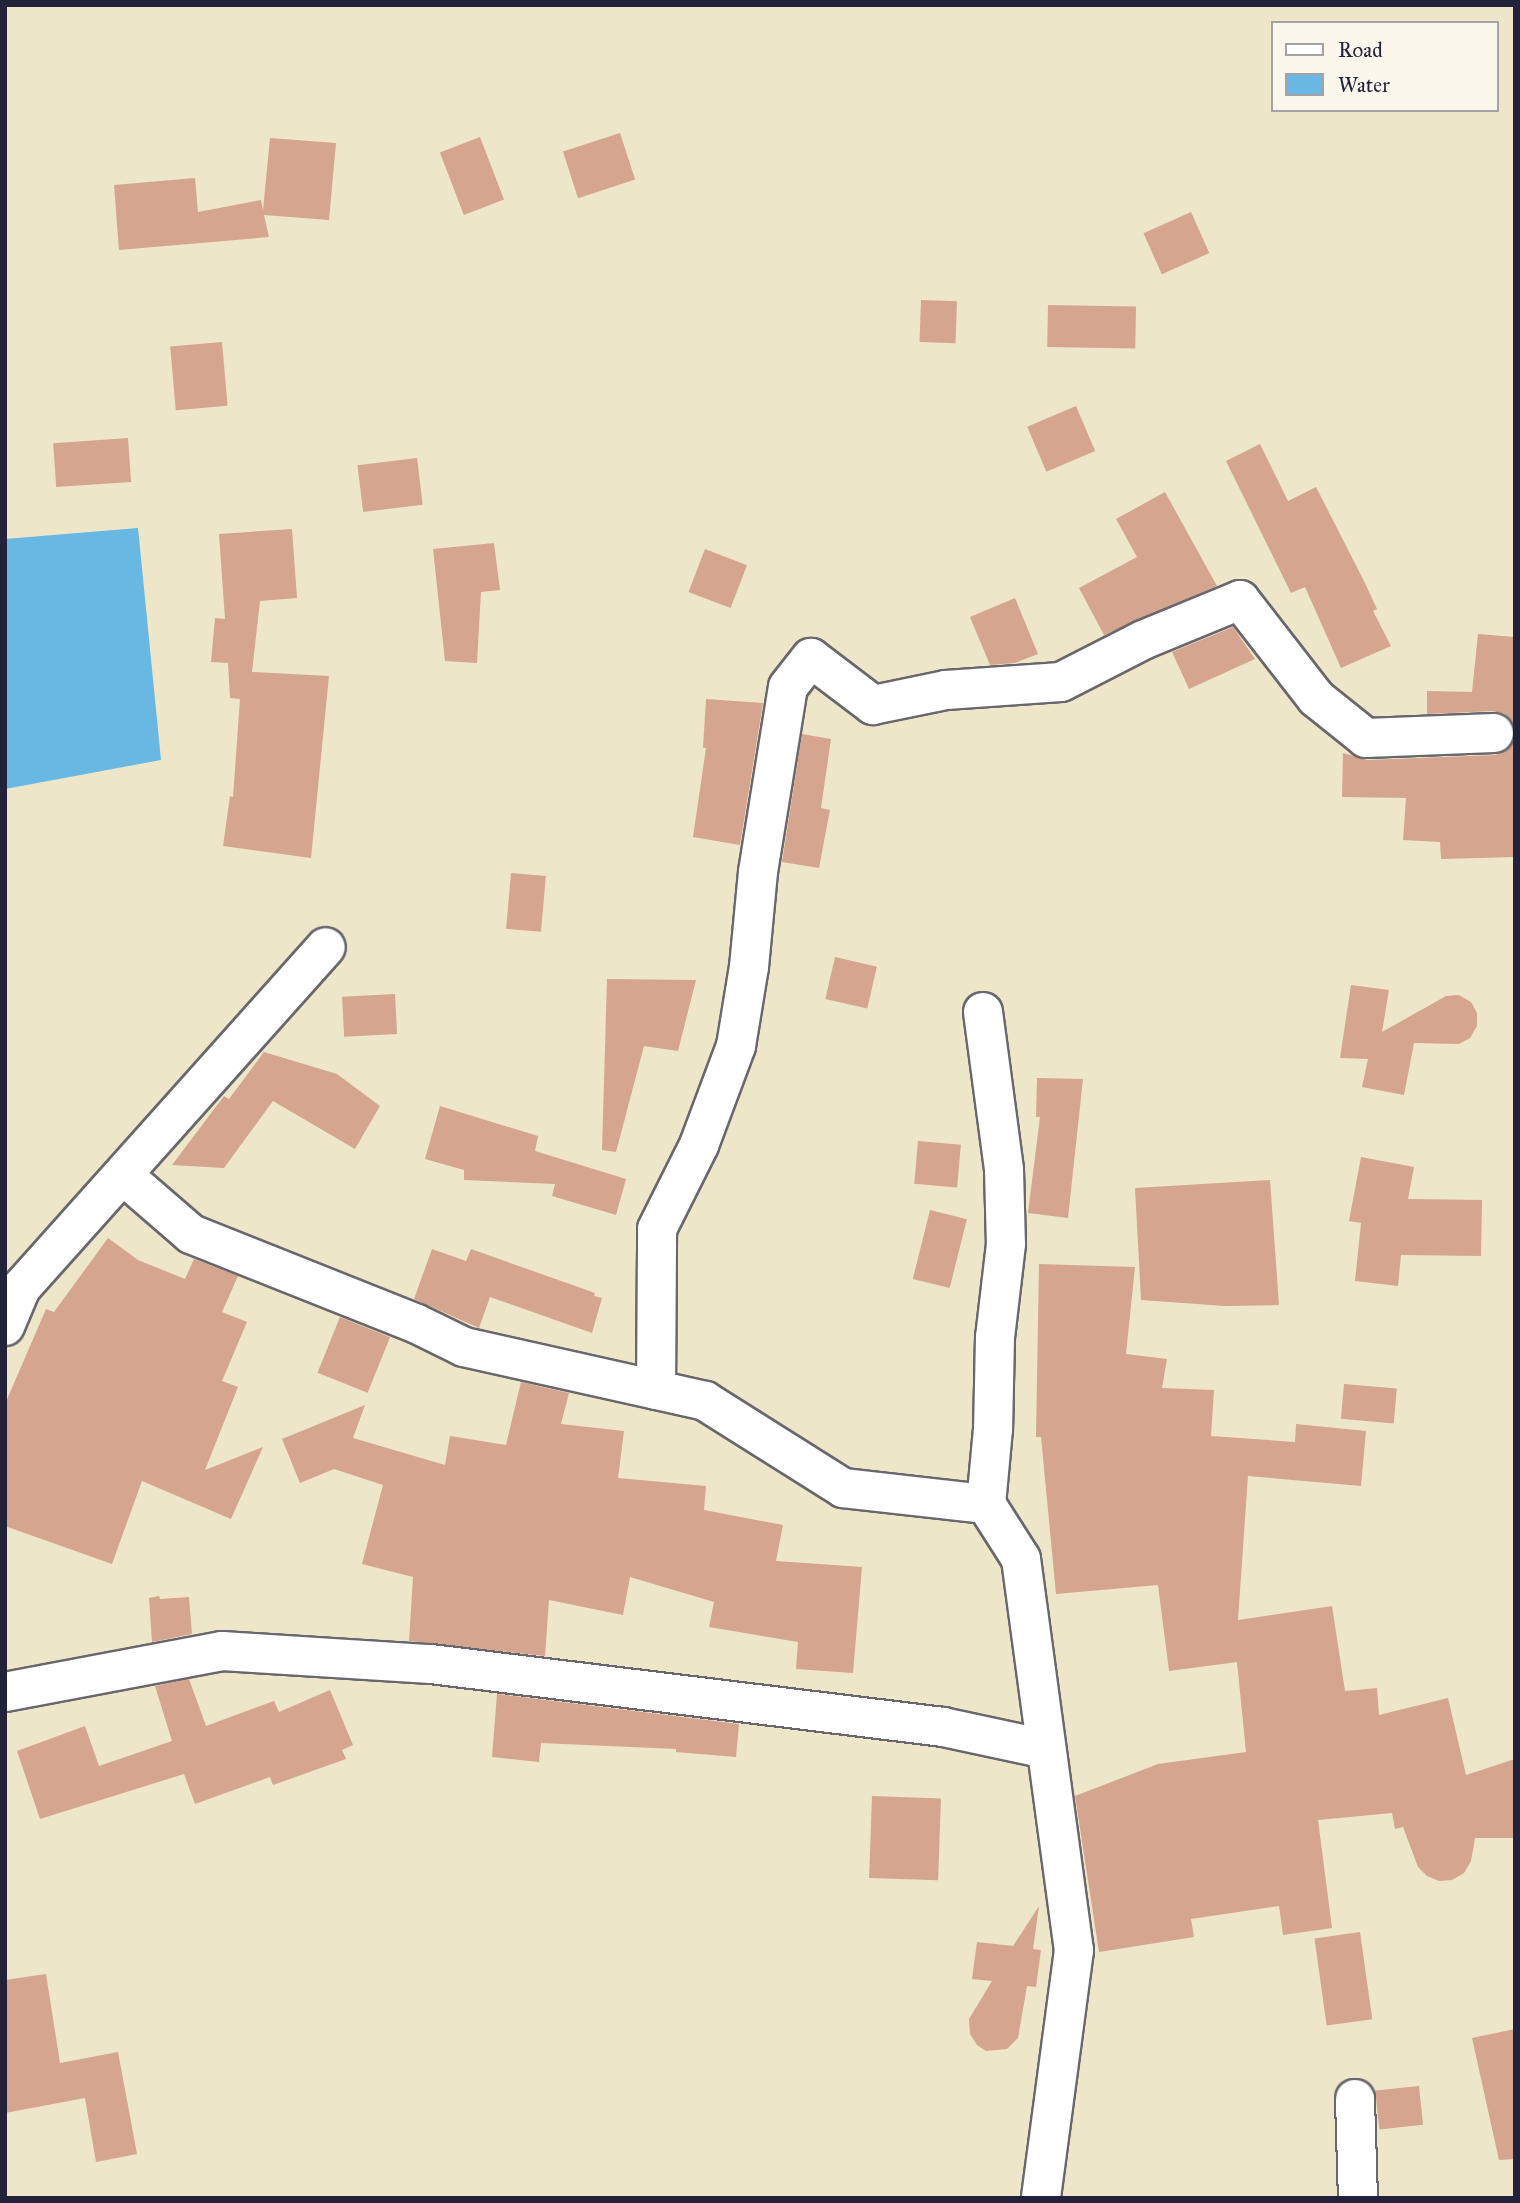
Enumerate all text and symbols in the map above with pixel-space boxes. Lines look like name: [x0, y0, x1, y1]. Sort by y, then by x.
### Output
legend: [1272, 21, 1499, 112]
text: Road: [1338, 37, 1383, 63]
text: Water: [1338, 72, 1390, 98]

